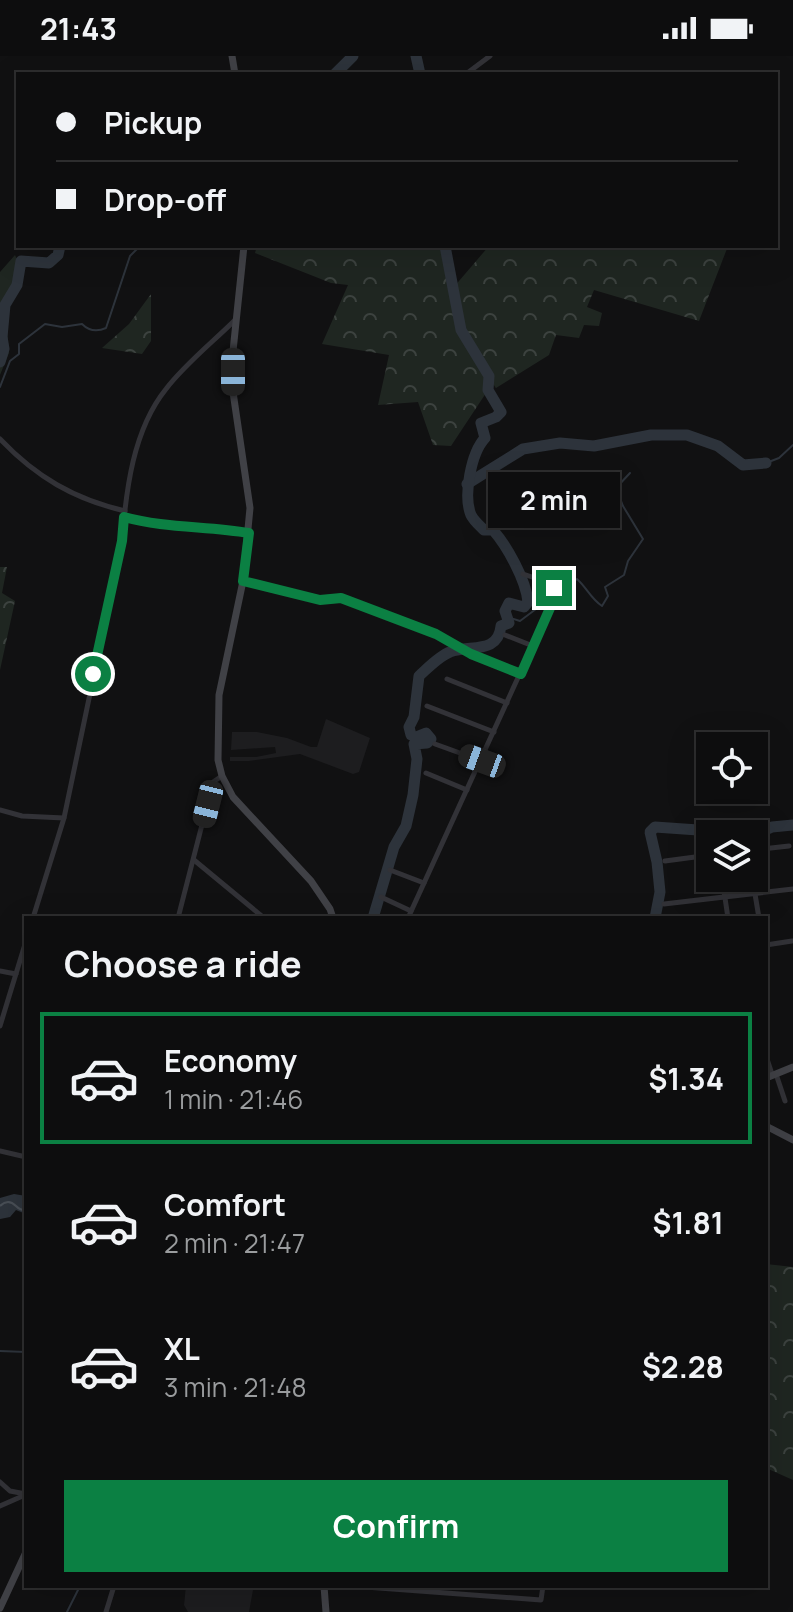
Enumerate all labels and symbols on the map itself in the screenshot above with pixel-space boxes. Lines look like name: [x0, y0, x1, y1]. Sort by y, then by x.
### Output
car: [221, 348, 245, 396]
callout: 2 min: [488, 472, 620, 528]
route end: [536, 570, 572, 606]
route start: [75, 656, 111, 692]
car: [455, 742, 509, 780]
car: [191, 778, 225, 830]

